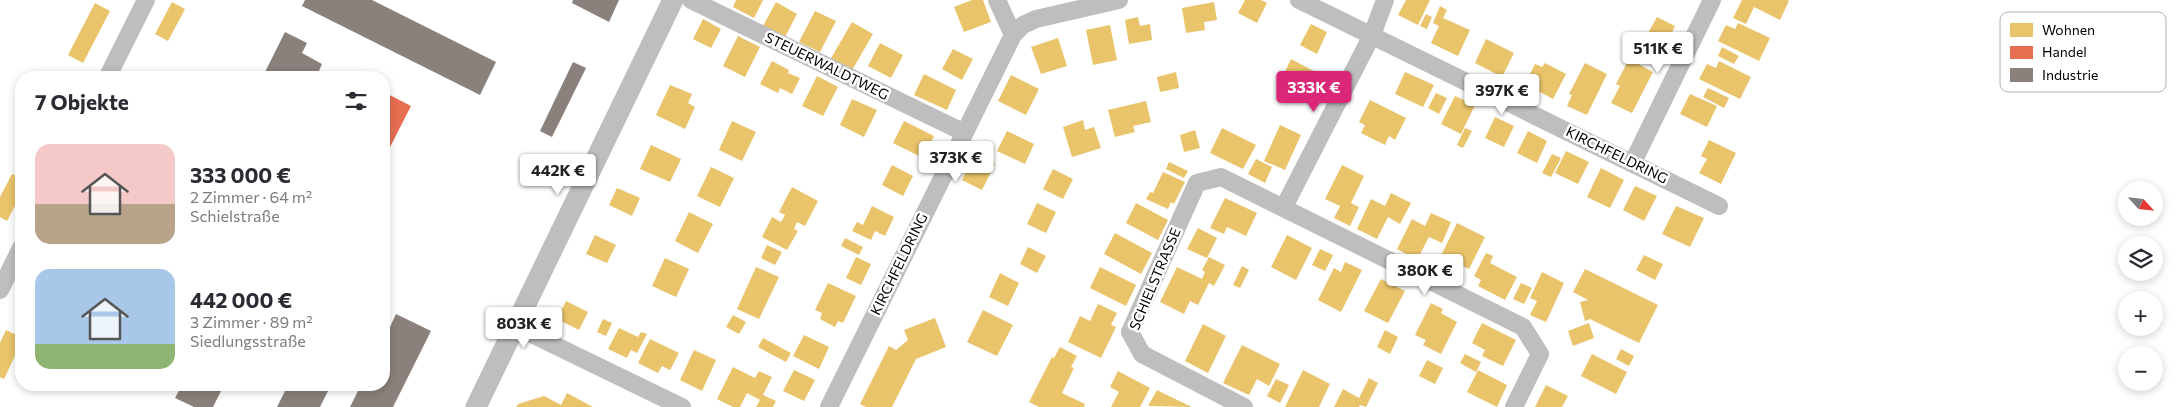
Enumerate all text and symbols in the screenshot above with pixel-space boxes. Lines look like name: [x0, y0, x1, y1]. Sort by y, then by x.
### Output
legend: [2000, 12, 2166, 92]
text: Wohnen: [2042, 21, 2095, 38]
street label: STEUERWALDTWEG: [763, 28, 892, 103]
pin: 511K €: [1617, 32, 1699, 74]
text: 511K €: [1633, 38, 1683, 57]
text: Handel: [2042, 43, 2087, 60]
text: Industrie: [2042, 66, 2099, 83]
pin: 333K €: [1273, 70, 1355, 113]
pin: 397K €: [1461, 74, 1543, 116]
text: 333K €: [1287, 77, 1341, 96]
text: 397K €: [1475, 80, 1529, 99]
icon: filters: [342, 87, 370, 115]
text: 7 Objekte: [35, 89, 129, 114]
street label: KIRCHFELDRING: [1563, 123, 1671, 187]
pin: 373K €: [915, 140, 997, 183]
text: 373K €: [930, 147, 982, 166]
pin: 442K €: [517, 154, 599, 196]
text: 442K €: [531, 160, 585, 179]
text: 333 000 €: [190, 162, 291, 187]
icon: home: [75, 164, 135, 224]
north arrow: [2118, 181, 2162, 226]
map controls: [2118, 181, 2163, 391]
text: 2 Zimmer · 64 m²: [190, 187, 312, 206]
text: Schielstraße: [190, 206, 280, 225]
street label: KIRCHFELDRING: [867, 210, 931, 318]
street label: SCHIELSTRASSE: [1125, 225, 1184, 332]
button: layers: [2118, 236, 2163, 281]
pin: 380K €: [1384, 254, 1466, 296]
text: 380K €: [1397, 260, 1453, 279]
text: 442 000 €: [190, 287, 292, 312]
icon: home: [75, 289, 135, 349]
button: +: [2118, 291, 2163, 336]
pin: 803K €: [483, 306, 565, 349]
text: 3 Zimmer · 89 m²: [190, 312, 313, 331]
text: 803K €: [496, 313, 552, 332]
text: Siedlungsstraße: [190, 331, 306, 350]
button: −: [2118, 346, 2163, 391]

